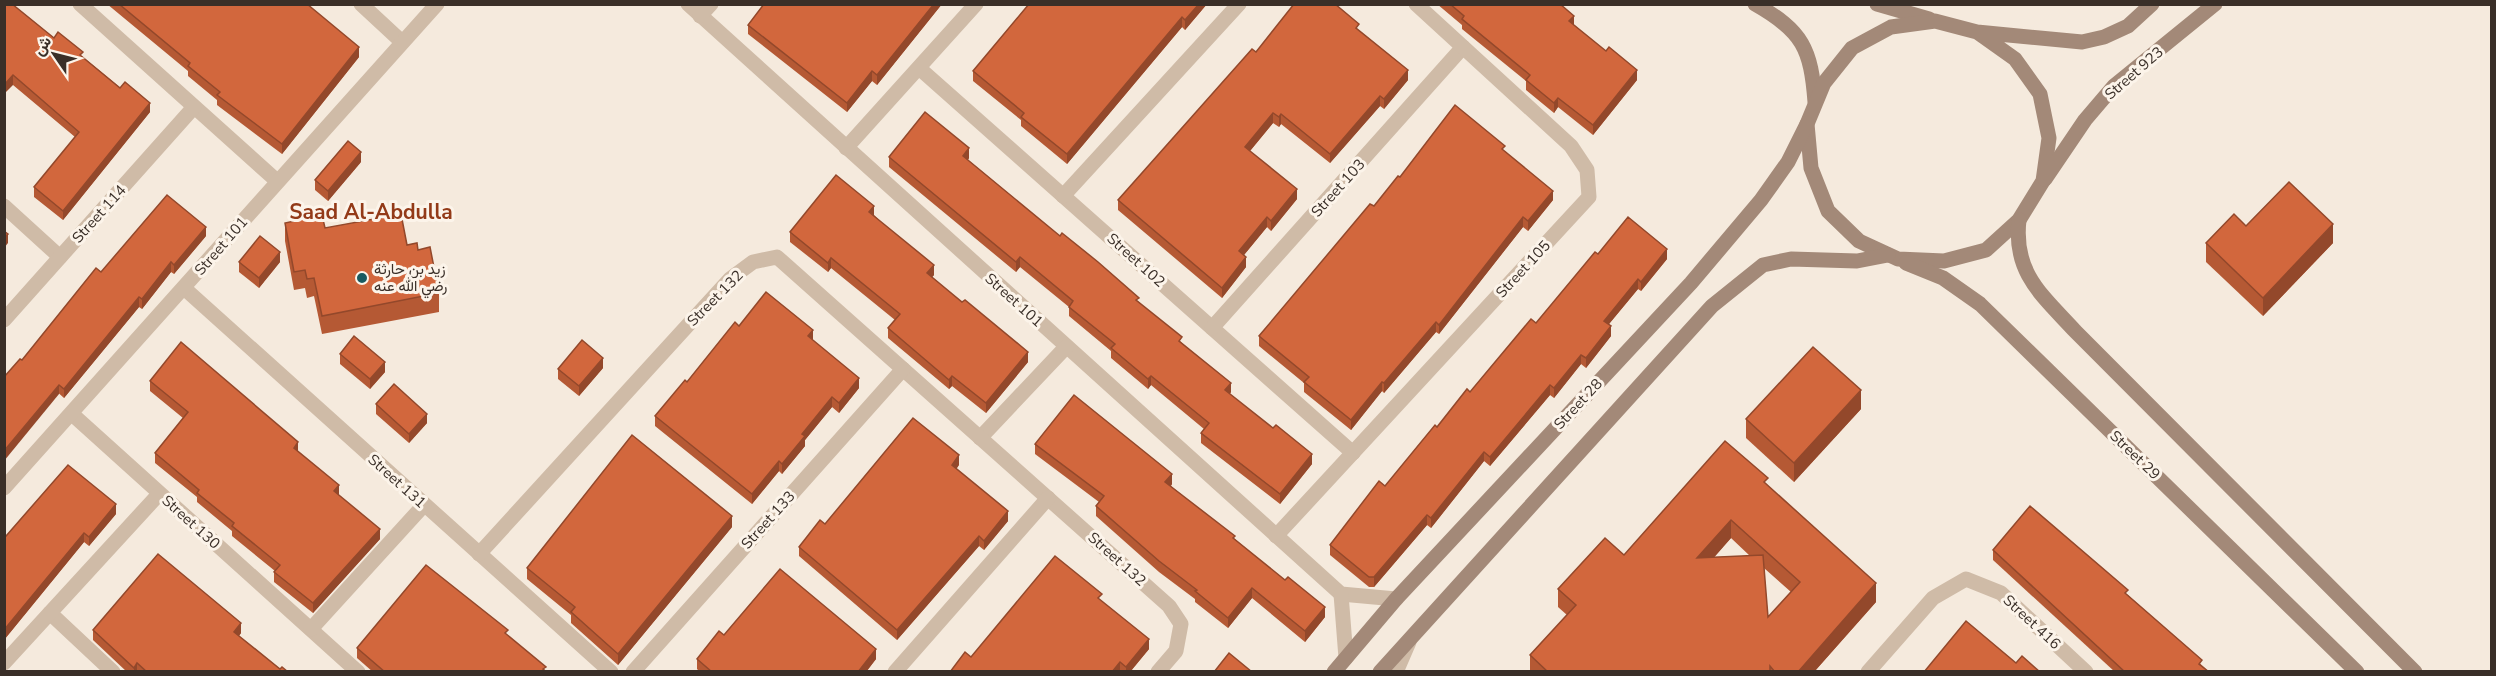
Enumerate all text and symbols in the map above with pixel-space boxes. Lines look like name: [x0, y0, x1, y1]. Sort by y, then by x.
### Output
north arrow: [24, 24, 84, 84]
text: ش: [28, 32, 57, 60]
street label: Street 923: [2100, 42, 2168, 104]
street label: Street 103: [1307, 155, 1369, 221]
street label: Street 114: [68, 181, 130, 247]
district label: Saad Al-Abdulla: [289, 198, 453, 226]
street label: Street 101: [190, 212, 252, 280]
street label: Street 102: [1103, 229, 1169, 291]
street label: Street 105: [1491, 236, 1555, 302]
place label: زيد بن حارثة رضي الله عنه: [374, 259, 448, 299]
street label: Street 132: [683, 266, 747, 330]
street label: Street 101: [981, 269, 1047, 331]
marker: زيد بن حارثة رضي الله عنه: [355, 271, 369, 285]
street label: Street 28: [1549, 374, 1607, 434]
street label: Street 29: [2105, 426, 2165, 484]
street label: Street 131: [364, 450, 430, 512]
street label: Street 133: [737, 487, 799, 553]
street label: Street 130: [158, 491, 224, 553]
street label: Street 132: [1084, 528, 1150, 590]
street label: Street 416: [1999, 590, 2065, 654]

